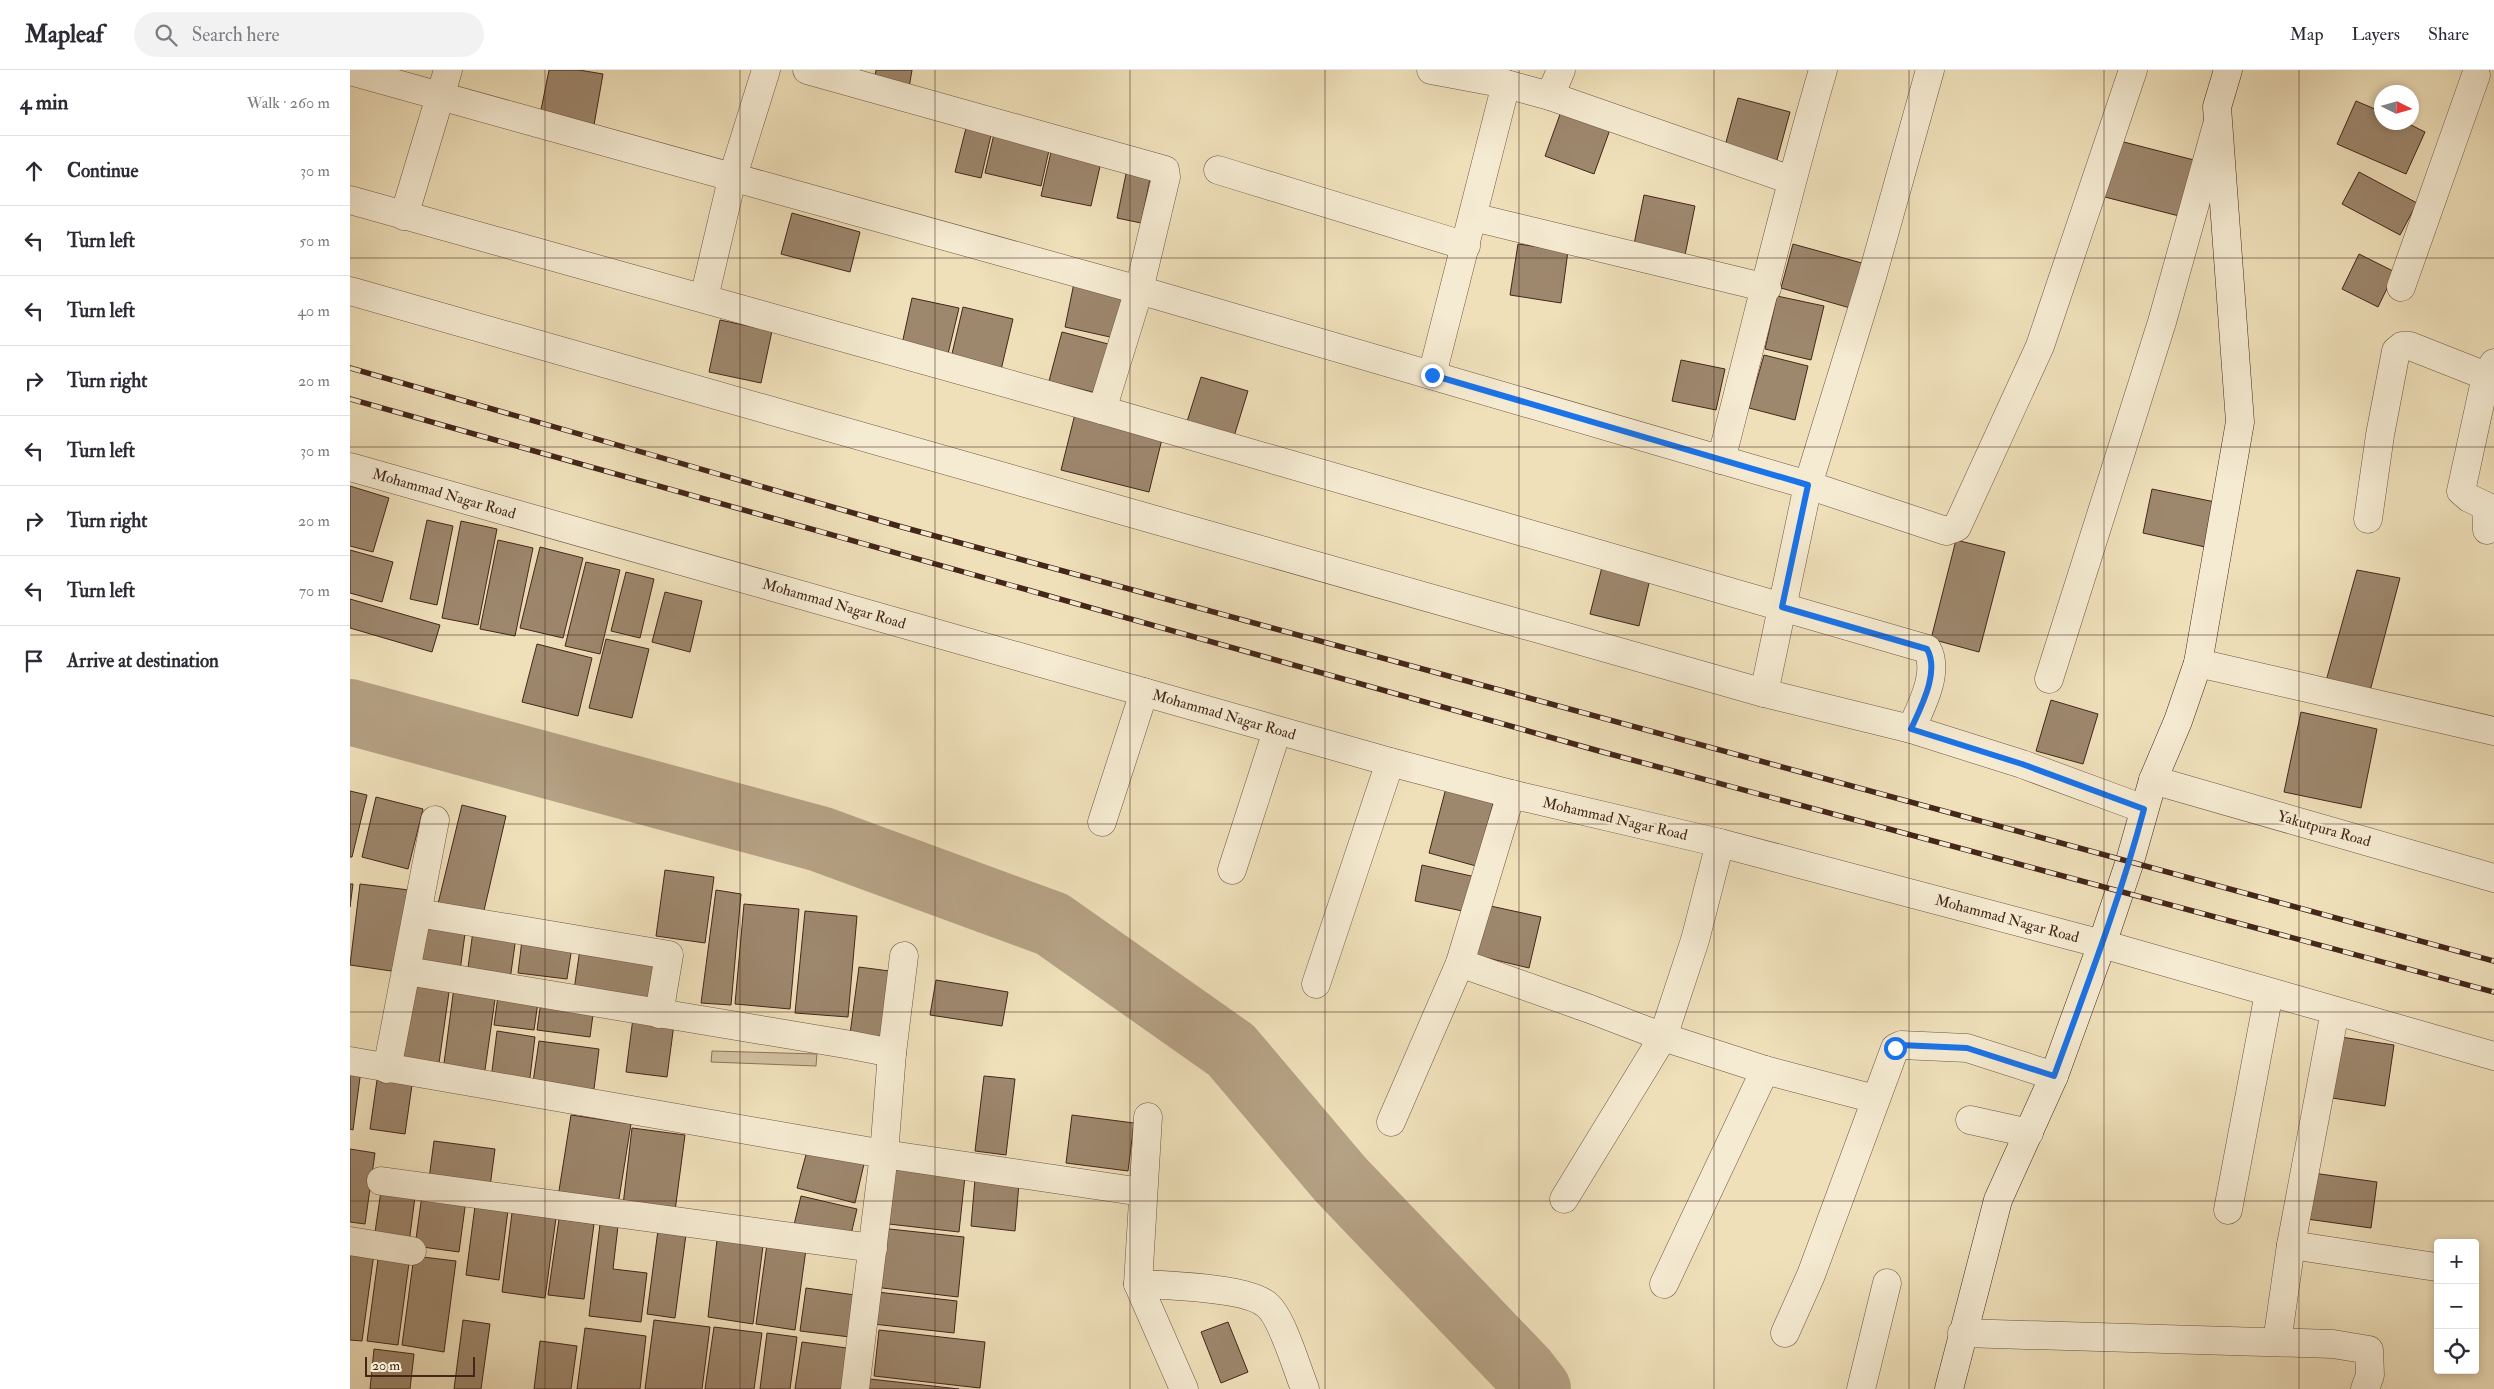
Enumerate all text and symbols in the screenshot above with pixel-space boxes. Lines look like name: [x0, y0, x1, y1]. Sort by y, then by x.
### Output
search box: [134, 12, 484, 57]
text: Mapleaf: [25, 19, 104, 50]
icon: search: [152, 21, 180, 49]
text: Search here: [192, 23, 279, 47]
text: Map: [2290, 23, 2324, 46]
text: Layers: [2352, 23, 2400, 46]
text: Share: [2428, 23, 2469, 46]
north arrow: [2374, 85, 2419, 130]
text: 4 min: [20, 89, 68, 116]
text: Walk · 260 m: [247, 93, 330, 113]
icon: ahead: [20, 157, 48, 185]
text: Continue: [67, 159, 138, 183]
text: 30 m: [300, 161, 330, 181]
icon: left: [20, 227, 48, 255]
text: Turn left: [67, 229, 135, 253]
text: 50 m: [299, 231, 330, 251]
icon: left: [20, 297, 48, 325]
text: Turn left: [67, 299, 135, 323]
text: 40 m: [297, 301, 330, 321]
route end: [1421, 364, 1444, 387]
icon: right: [20, 367, 48, 395]
text: Turn right: [67, 369, 147, 393]
text: 20 m: [298, 371, 330, 391]
icon: left: [20, 437, 48, 465]
text: Turn left: [67, 439, 135, 463]
text: 30 m: [300, 441, 330, 461]
street label: Mohammad Nagar Road: [370, 464, 518, 524]
icon: right: [20, 507, 48, 535]
text: Turn right: [67, 509, 147, 533]
text: 20 m: [298, 511, 330, 531]
street label: Mohammad Nagar Road: [760, 574, 908, 634]
icon: left: [20, 577, 48, 605]
text: Turn left: [67, 579, 135, 603]
text: 70 m: [299, 581, 330, 601]
icon: arrive: [20, 647, 48, 675]
text: Arrive at destination: [67, 649, 219, 673]
street label: Mohammad Nagar Road: [1150, 685, 1298, 745]
street label: Mohammad Nagar Road: [1541, 793, 1690, 845]
street label: Yakutpura Road: [2275, 807, 2374, 853]
street label: Mohammad Nagar Road: [1933, 891, 2082, 948]
route start: [1884, 1037, 1907, 1060]
map controls: [2434, 1239, 2479, 1374]
button: +: [2434, 1239, 2479, 1284]
button: −: [2434, 1284, 2479, 1329]
button: locate: [2434, 1329, 2479, 1374]
scale bar: [365, 1354, 475, 1377]
text: 20 m: [372, 1357, 400, 1374]

